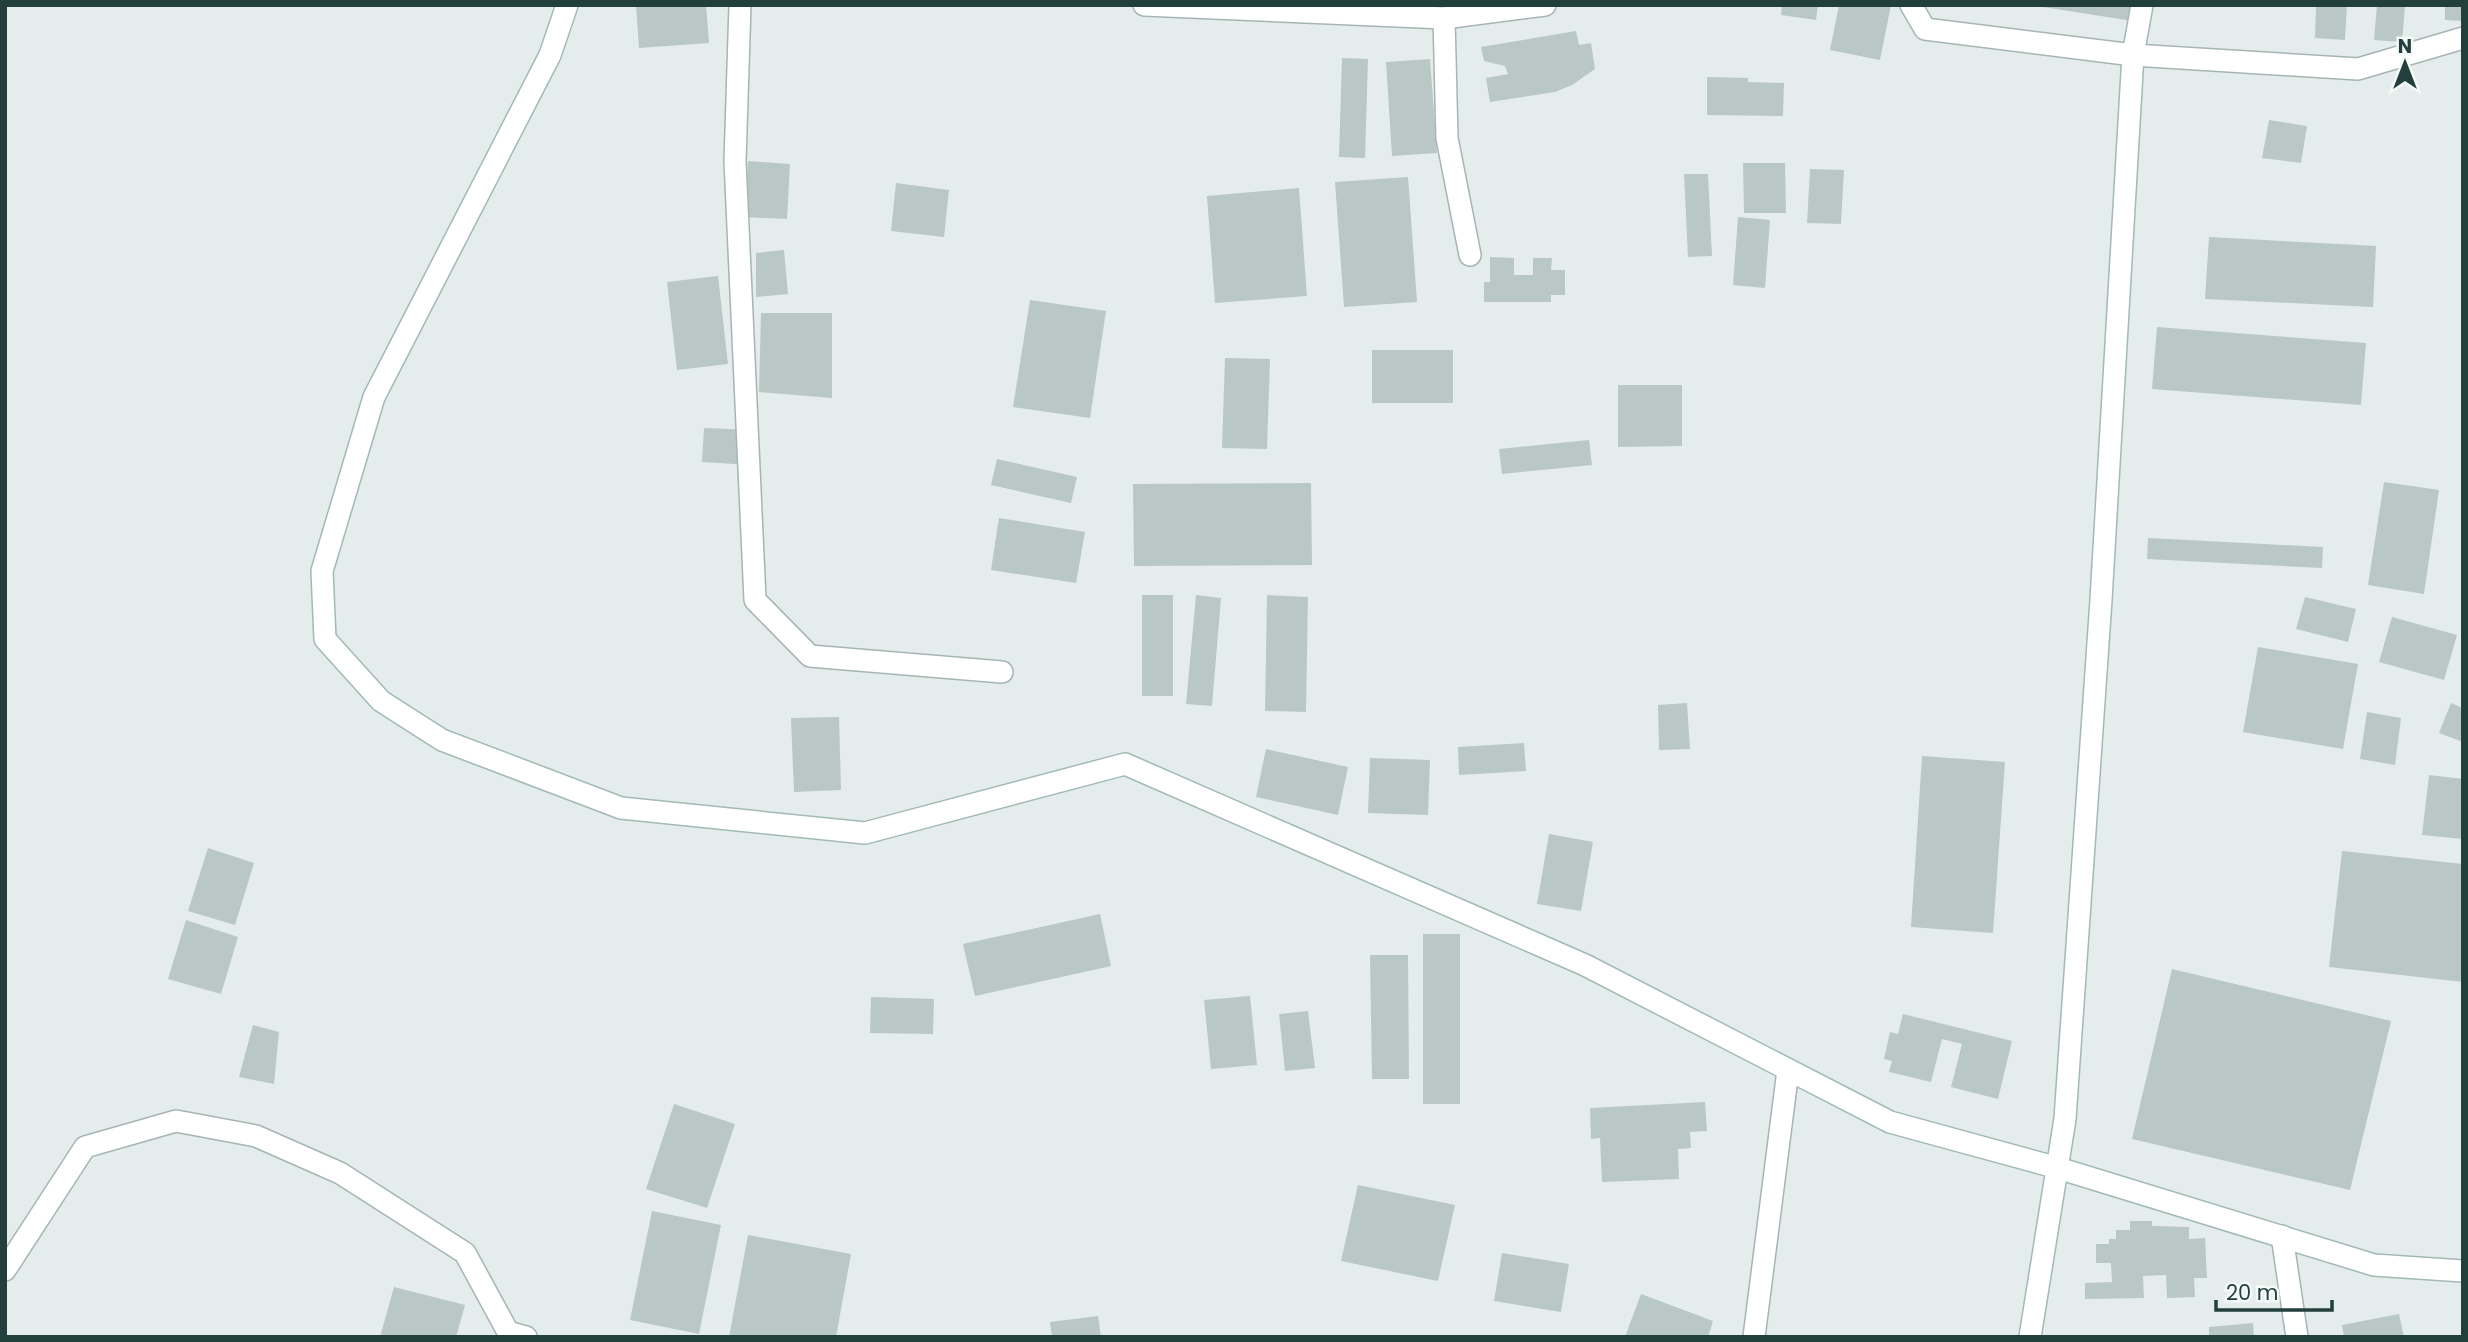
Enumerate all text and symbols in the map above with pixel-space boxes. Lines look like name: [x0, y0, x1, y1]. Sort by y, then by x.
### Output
north arrow: [2370, 28, 2440, 98]
text: N: [2398, 33, 2412, 60]
scale bar: [2216, 1268, 2332, 1312]
text: 20 m: [2226, 1278, 2279, 1307]

